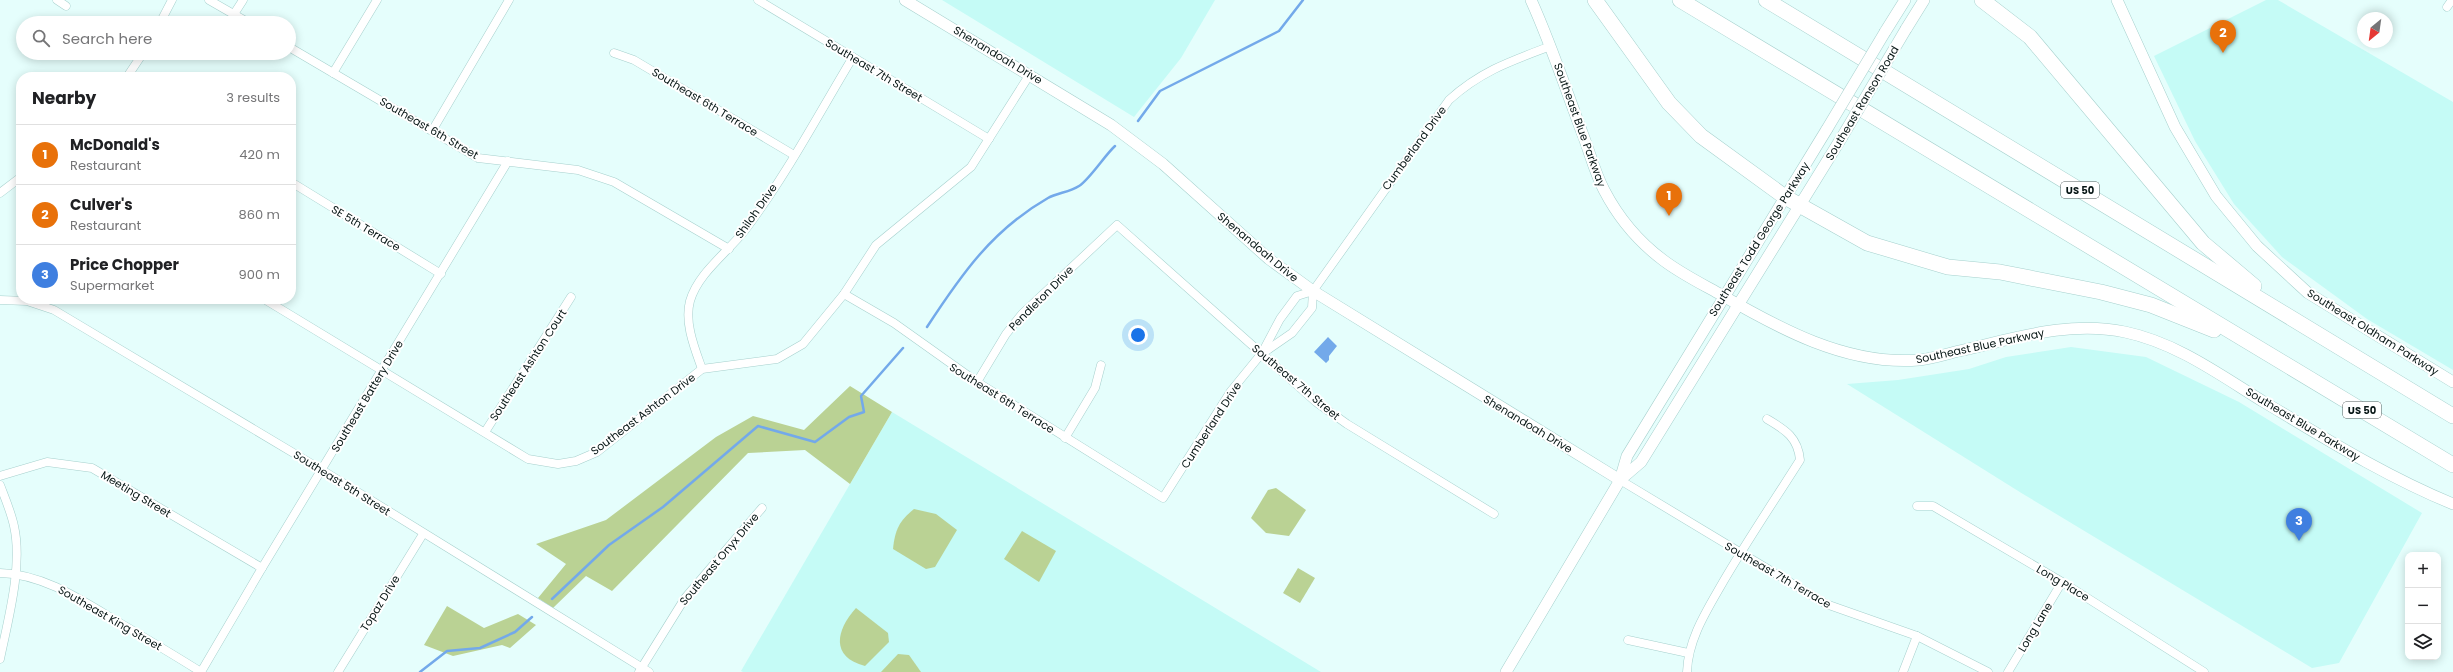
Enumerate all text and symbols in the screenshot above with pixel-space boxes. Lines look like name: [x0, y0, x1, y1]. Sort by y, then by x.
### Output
north arrow: [2357, 12, 2393, 48]
search box: [16, 16, 296, 60]
pin: 2: [2210, 20, 2236, 53]
street label: Shenandoah Drive: [950, 22, 1046, 88]
icon: search: [30, 27, 52, 49]
text: Search here: [62, 28, 152, 49]
street label: Southeast 7th Street: [822, 35, 926, 105]
street label: Southeast Ranson Road: [1821, 43, 1903, 163]
street label: Southeast Blue Parkway: [1550, 61, 1610, 190]
street label: Southeast 6th Terrace: [649, 64, 761, 140]
text: Nearby: [32, 86, 96, 110]
text: 3 results: [226, 88, 280, 107]
street label: Southeast 6th Street: [377, 93, 481, 163]
street label: Cumberland Drive: [1378, 103, 1450, 193]
text: McDonald's: [70, 134, 160, 155]
text: 1: [43, 145, 47, 164]
text: 420 m: [239, 145, 280, 164]
text: Restaurant: [70, 156, 141, 175]
street label: Southeast Todd George Parkway: [1705, 158, 1814, 319]
street label: Shiloh Drive: [731, 180, 781, 242]
road number: US 50: [2061, 182, 2099, 198]
pin: 1: [1656, 183, 1682, 216]
text: Culver's: [70, 194, 133, 215]
street label: SE 5th Terrace: [329, 201, 404, 255]
text: 2: [41, 205, 49, 224]
text: 860 m: [239, 205, 280, 224]
street label: Shenandoah Drive: [1214, 208, 1302, 286]
text: Restaurant: [70, 216, 141, 235]
text: Price Chopper: [70, 254, 179, 275]
street label: Pendleton Drive: [1005, 262, 1077, 334]
text: 3: [41, 265, 49, 284]
text: 900 m: [239, 265, 280, 284]
text: Supermarket: [70, 276, 154, 295]
street label: Southeast Oldham Parkway: [2304, 285, 2442, 380]
street label: Southeast Ashton Court: [486, 306, 570, 424]
street label: Southeast Blue Parkway: [1914, 324, 2047, 367]
your location: [1128, 325, 1148, 345]
street label: Southeast Battery Drive: [327, 337, 407, 455]
street label: Southeast 7th Street: [1248, 340, 1344, 424]
street label: Southeast 6th Terrace: [946, 359, 1058, 437]
street label: Southeast Ashton Drive: [587, 369, 699, 459]
street label: Cumberland Drive: [1177, 378, 1245, 471]
street label: Southeast Blue Parkway: [2243, 383, 2364, 465]
street label: Shenandoah Drive: [1480, 391, 1576, 457]
road number: US 50: [2343, 402, 2381, 418]
street label: Southeast 5th Street: [290, 447, 394, 519]
street label: Meeting Street: [98, 467, 174, 521]
pin: 3: [2286, 508, 2312, 541]
street label: Southeast Onyx Drive: [676, 509, 763, 609]
street label: Southeast 7th Terrace: [1722, 538, 1834, 612]
map controls: [2405, 552, 2441, 660]
button: +: [2405, 552, 2441, 588]
street label: Long Place: [2033, 561, 2093, 605]
street label: Topaz Drive: [356, 572, 404, 634]
street label: Southeast King Street: [55, 582, 165, 654]
button: −: [2405, 588, 2441, 624]
street label: Long Lane: [2014, 599, 2056, 655]
button: layers: [2405, 624, 2441, 660]

